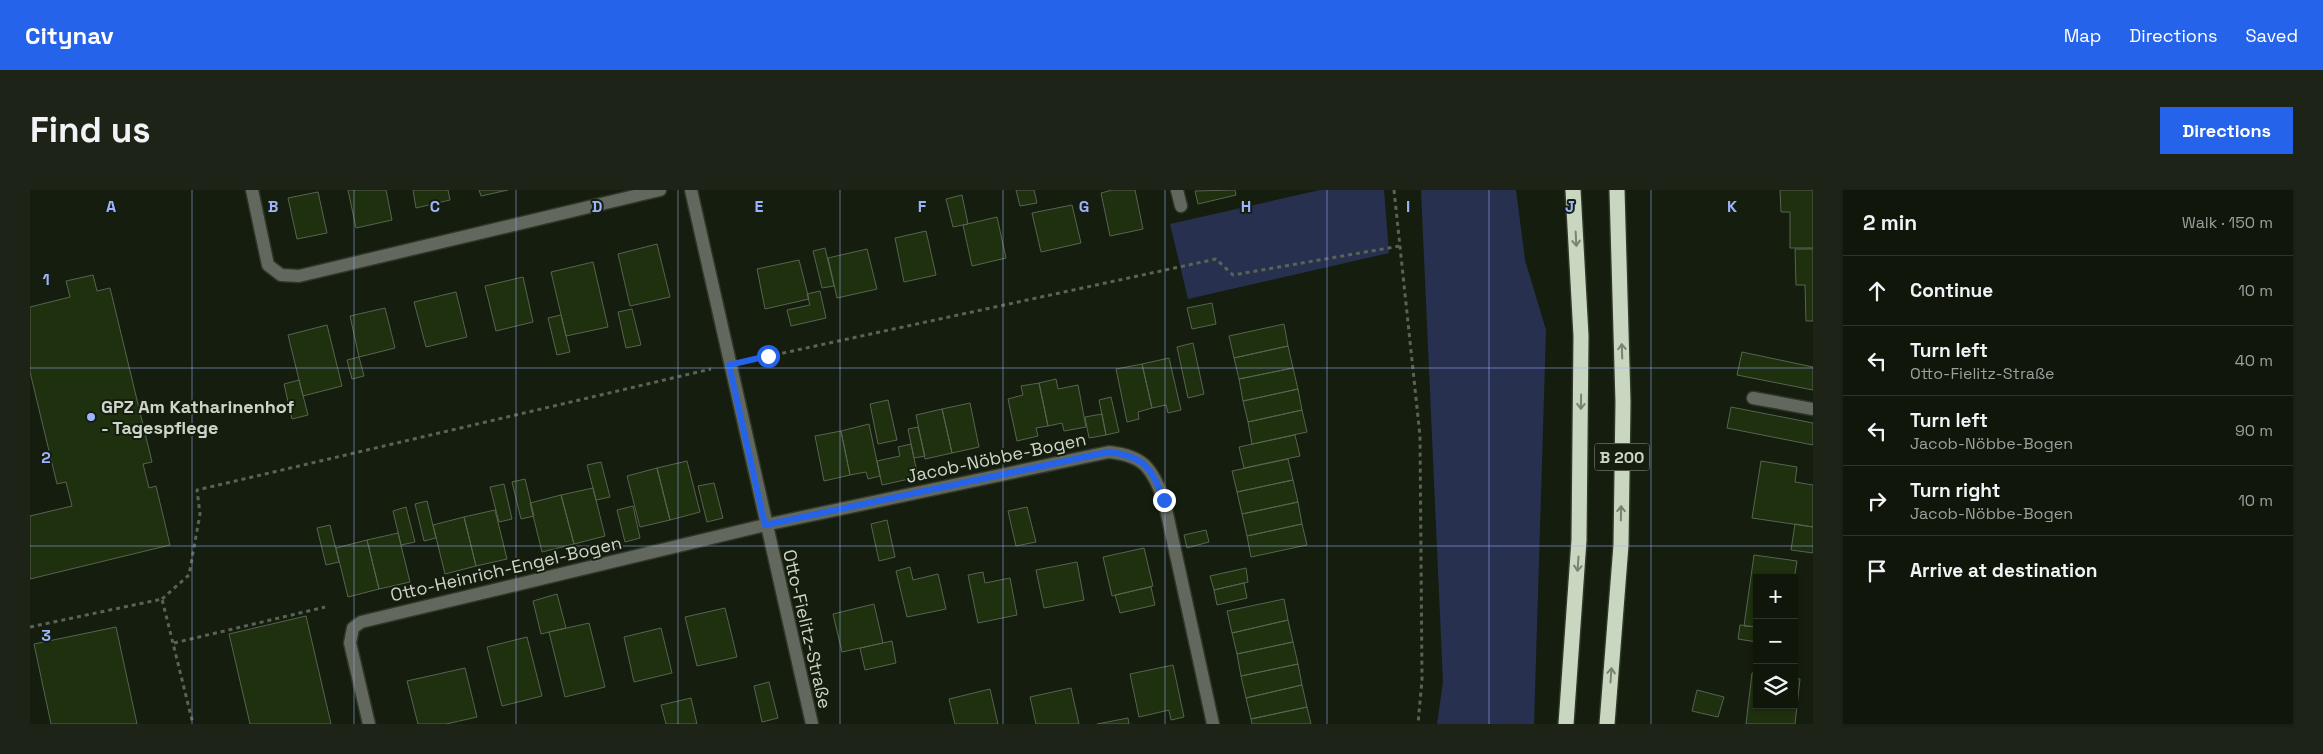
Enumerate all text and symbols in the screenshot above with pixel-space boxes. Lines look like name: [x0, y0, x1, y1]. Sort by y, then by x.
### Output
text: Citynav: [25, 20, 114, 51]
text: Map: [2064, 24, 2101, 47]
text: Directions: [2129, 24, 2218, 47]
text: Saved: [2246, 24, 2298, 47]
button: Directions: [2160, 107, 2293, 154]
text: Find us: [30, 108, 151, 152]
text: A: [106, 196, 116, 217]
text: B: [268, 196, 278, 217]
text: C: [430, 196, 440, 217]
text: D: [592, 196, 602, 217]
text: E: [755, 196, 764, 217]
text: F: [918, 196, 927, 217]
text: G: [1079, 196, 1089, 217]
text: H: [1241, 196, 1251, 217]
text: I: [1406, 196, 1410, 217]
text: J: [1565, 196, 1575, 217]
text: K: [1727, 196, 1737, 217]
text: 2 min: [1863, 209, 1917, 236]
text: Walk · 150 m: [2182, 212, 2273, 233]
one-way arrow: [1571, 230, 1581, 246]
text: 1: [42, 269, 50, 290]
icon: ahead: [1863, 277, 1891, 305]
text: Continue: [1910, 278, 1993, 303]
text: 10 m: [2238, 280, 2273, 301]
text: Turn left: [1910, 338, 1988, 363]
one-way arrow: [1617, 343, 1626, 359]
route start: [757, 345, 780, 368]
icon: left: [1863, 347, 1891, 375]
text: 40 m: [2235, 350, 2273, 371]
text: Otto-Fielitz-Straße: [1910, 363, 2054, 384]
one-way arrow: [1576, 394, 1586, 410]
place label: GPZ Am Katharinenhof - Tagespflege: [101, 395, 295, 439]
text: Turn left: [1910, 408, 1988, 433]
marker: GPZ Am Katharinenhof - Tagespflege: [85, 411, 97, 423]
icon: left: [1863, 417, 1891, 445]
text: 90 m: [2235, 420, 2273, 441]
street label: Jacob-Nöbbe-Bogen: [904, 427, 1088, 488]
text: Jacob-Nöbbe-Bogen: [1910, 433, 2073, 454]
road number: B 200: [1594, 443, 1650, 470]
text: 2: [41, 447, 51, 468]
text: Turn right: [1910, 478, 2000, 503]
icon: right: [1863, 487, 1891, 515]
route end: [1153, 489, 1176, 512]
text: 10 m: [2238, 490, 2273, 511]
text: Jacob-Nöbbe-Bogen: [1910, 503, 2073, 524]
one-way arrow: [1617, 506, 1626, 522]
street label: Otto-Heinrich-Engel-Bogen: [388, 531, 624, 606]
street label: Otto-Fielitz-Straße: [778, 547, 837, 711]
one-way arrow: [1573, 556, 1582, 572]
icon: arrive: [1863, 557, 1891, 585]
text: Arrive at destination: [1910, 558, 2098, 583]
map controls: [1753, 574, 1798, 709]
button: +: [1753, 574, 1798, 619]
button: −: [1753, 619, 1798, 664]
text: 3: [41, 625, 51, 646]
button: layers: [1753, 664, 1798, 709]
one-way arrow: [1607, 668, 1616, 684]

